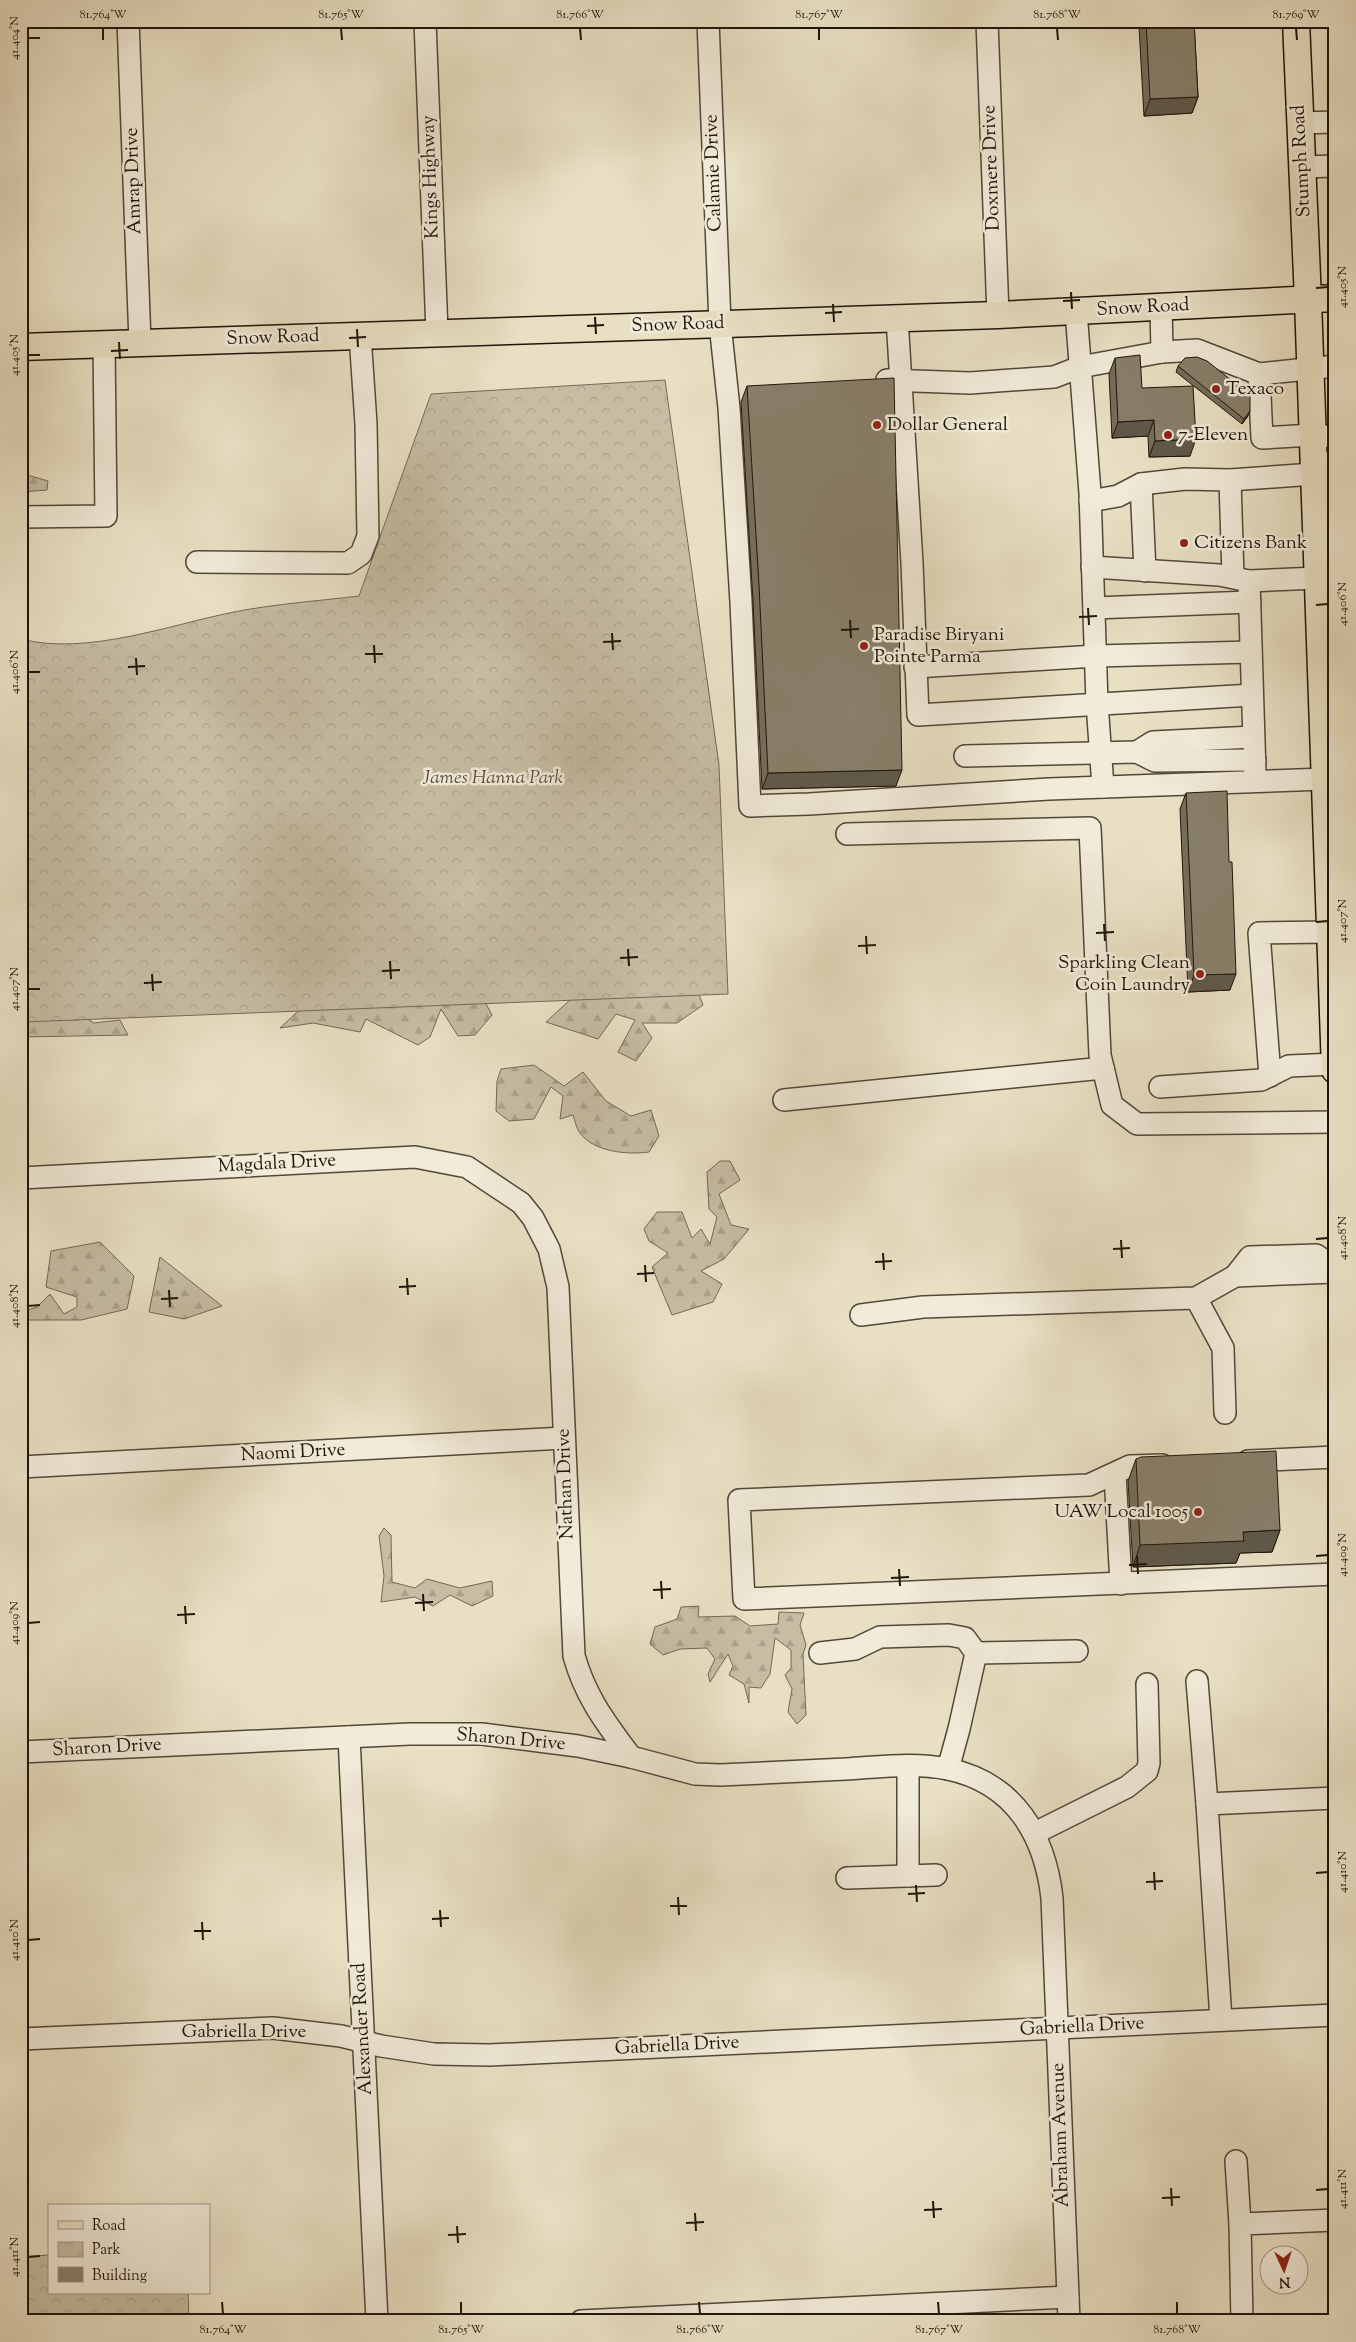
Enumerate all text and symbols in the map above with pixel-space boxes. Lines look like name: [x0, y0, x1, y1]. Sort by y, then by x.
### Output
text: 81.764°W: [79, 6, 127, 24]
text: 81.765°W: [318, 6, 364, 24]
text: 81.766°W: [556, 6, 604, 24]
text: 81.767°W: [795, 6, 843, 24]
text: 81.768°W: [1033, 6, 1081, 24]
text: 81.769°W: [1272, 6, 1320, 24]
text: 41.404°N: [6, 16, 24, 60]
street label: Stumph Road: [1286, 104, 1318, 218]
street label: Doxmere Drive: [976, 105, 1008, 231]
street label: Kings Highway: [415, 114, 447, 239]
street label: Calamie Drive: [698, 114, 730, 232]
street label: Amrap Drive: [119, 127, 149, 235]
text: 41.405°N: [1334, 265, 1352, 308]
street label: Snow Road: [1096, 292, 1190, 324]
street label: Snow Road: [631, 310, 725, 340]
street label: Snow Road: [226, 323, 320, 353]
text: 41.405°N: [6, 333, 24, 376]
place label: Texaco: [1226, 376, 1284, 403]
marker: Texaco: [1210, 383, 1222, 395]
place label: Dollar General: [887, 412, 1008, 439]
marker: Dollar General: [871, 419, 883, 431]
place label: 7-Eleven: [1178, 422, 1248, 449]
marker: 7-Eleven: [1162, 429, 1174, 441]
place label: Citizens Bank: [1194, 530, 1308, 557]
marker: Citizens Bank: [1178, 537, 1190, 549]
text: 41.406°N: [1334, 582, 1352, 626]
place label: Paradise Biryani Pointe Parma: [874, 622, 1004, 671]
marker: Paradise Biryani Pointe Parma: [858, 640, 870, 652]
text: 41.406°N: [6, 650, 24, 694]
park label: James Hanna Park: [422, 765, 563, 792]
text: 41.407°N: [1334, 899, 1352, 943]
place label: Sparkling Clean Coin Laundry: [1058, 950, 1191, 999]
text: 41.407°N: [6, 967, 24, 1011]
marker: Sparkling Clean Coin Laundry: [1194, 968, 1206, 980]
street label: Magdala Drive: [217, 1147, 337, 1181]
text: 41.408°N: [1334, 1216, 1352, 1260]
text: 41.408°N: [6, 1284, 24, 1328]
street label: Nathan Drive: [551, 1428, 581, 1540]
street label: Naomi Drive: [240, 1437, 346, 1469]
place label: UAW Local 1005: [1054, 1499, 1188, 1526]
marker: UAW Local 1005: [1192, 1506, 1204, 1518]
text: 41.409°N: [1334, 1533, 1352, 1577]
text: 41.409°N: [6, 1601, 24, 1645]
street label: Sharon Drive: [455, 1722, 567, 1758]
street label: Sharon Drive: [52, 1732, 163, 1764]
text: 41.410°N: [1334, 1851, 1352, 1893]
text: 41.410°N: [6, 1919, 24, 1961]
street label: Alexander Road: [346, 1962, 380, 2096]
street label: Gabriella Drive: [1019, 2010, 1145, 2044]
street label: Gabriella Drive: [182, 2019, 307, 2046]
street label: Gabriella Drive: [614, 2029, 740, 2063]
street label: Abraham Avenue: [1045, 2062, 1077, 2208]
text: 41.411°N: [1334, 2169, 1352, 2209]
legend: [48, 2204, 210, 2294]
text: Road: [92, 2216, 126, 2237]
text: 41.411°N: [6, 2237, 24, 2277]
text: Park: [92, 2240, 121, 2261]
north arrow: [1258, 2244, 1308, 2294]
text: Building: [92, 2266, 147, 2287]
text: N: [1278, 2271, 1291, 2291]
text: 81.764°W: [199, 2321, 247, 2339]
text: 81.765°W: [438, 2321, 484, 2339]
text: 81.766°W: [676, 2321, 724, 2339]
text: 81.767°W: [915, 2321, 963, 2339]
text: 81.768°W: [1153, 2321, 1201, 2339]

